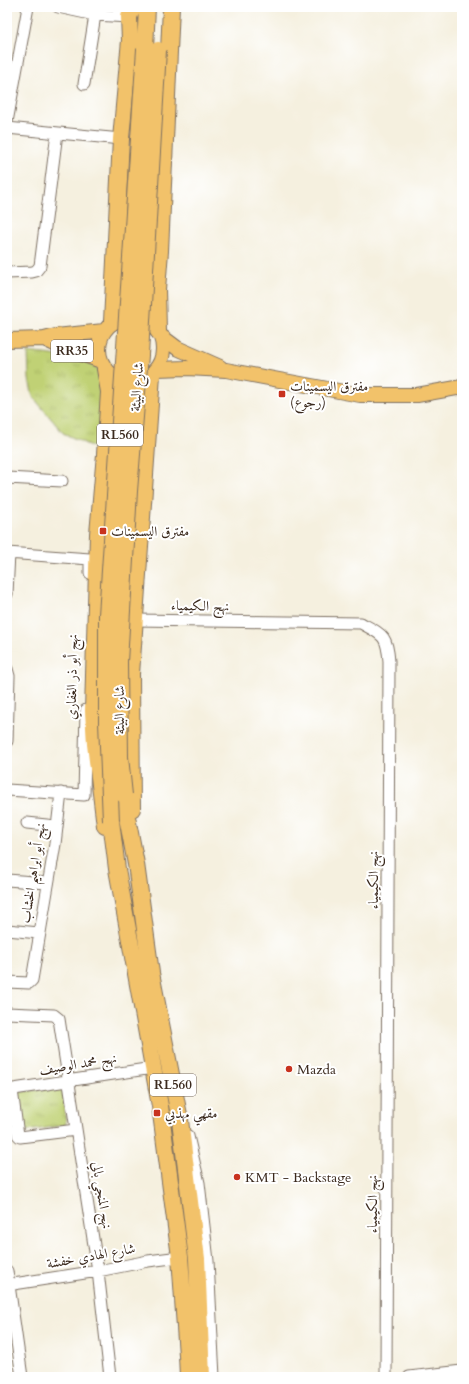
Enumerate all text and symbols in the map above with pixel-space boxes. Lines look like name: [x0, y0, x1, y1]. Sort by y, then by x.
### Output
road number: RR35: [51, 340, 93, 362]
street label: شارع البيئة: [126, 362, 150, 412]
place label: مفترق اليسمينات (رجوع): [290, 377, 368, 414]
marker: مفترق اليسمينات (رجوع): [277, 389, 287, 399]
road number: RL560: [97, 424, 143, 446]
place label: مفترق اليسمينات: [111, 522, 189, 541]
marker: مفترق اليسمينات: [98, 526, 108, 536]
street label: نهج الكيمياء: [171, 596, 229, 619]
street label: نهج أبو ذر الغفاري: [61, 634, 85, 720]
street label: شارع البيئة: [110, 685, 131, 735]
street label: نهج أبو ابراهيم الخشاب: [15, 821, 54, 925]
street label: نهج الكيمياء: [364, 851, 386, 909]
street label: نهج محمد الوصيف: [38, 1048, 119, 1082]
place label: Mazda: [297, 1060, 336, 1079]
marker: Mazda: [284, 1064, 294, 1074]
road number: RL560: [150, 1074, 196, 1096]
place label: مقهي مهذبي: [165, 1104, 217, 1126]
marker: مقهي مهذبي: [152, 1108, 162, 1118]
street label: نهج المنجي بالي: [84, 1160, 117, 1231]
place label: KMT - Backstage: [245, 1168, 351, 1187]
marker: KMT - Backstage: [232, 1172, 242, 1182]
street label: نهج الكيمياء: [363, 1175, 385, 1233]
street label: شارع الهادي خفشة: [45, 1239, 137, 1275]

